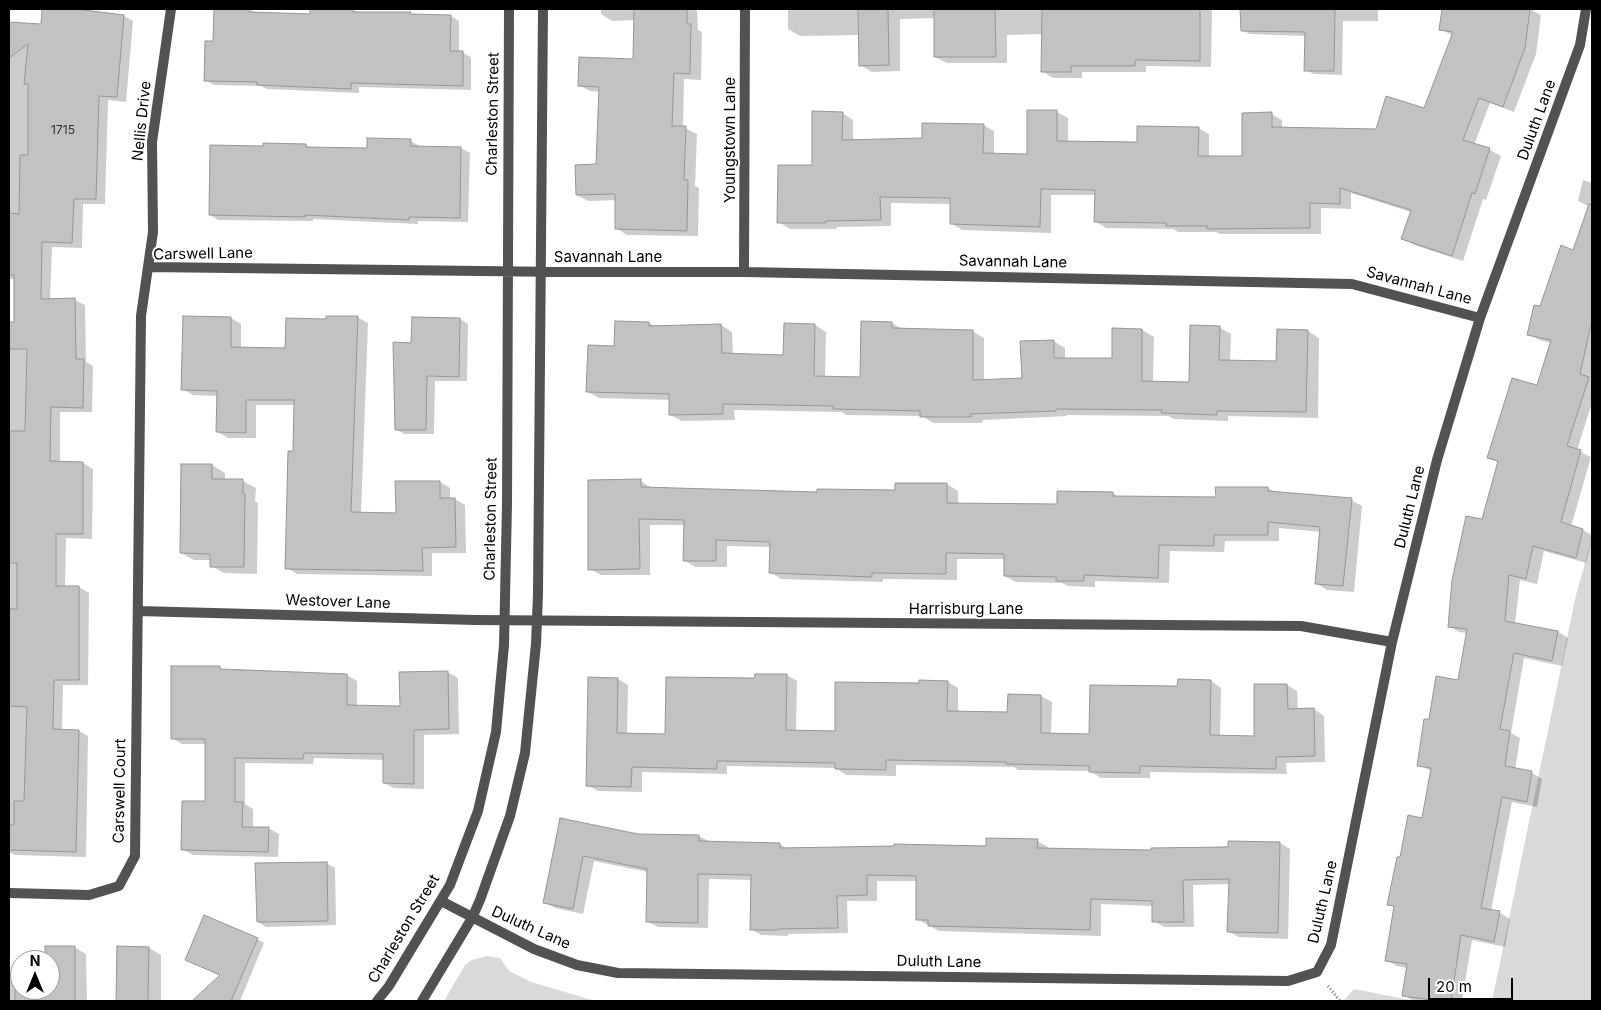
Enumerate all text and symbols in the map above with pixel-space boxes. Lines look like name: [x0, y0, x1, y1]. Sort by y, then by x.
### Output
street label: Charleston Street: [483, 52, 503, 176]
street label: Youngstown Lane: [721, 77, 739, 203]
street label: Duluth Lane: [1514, 77, 1560, 163]
street label: Nellis Drive: [129, 80, 155, 162]
house number: 1715: [51, 123, 75, 137]
street label: Carswell Lane: [153, 244, 253, 264]
street label: Savannah Lane: [554, 248, 662, 266]
street label: Savannah Lane: [959, 252, 1067, 272]
street label: Savannah Lane: [1364, 263, 1474, 309]
street label: Charleston Street: [481, 457, 501, 581]
street label: Duluth Lane: [1391, 464, 1429, 550]
street label: Westover Lane: [285, 591, 391, 613]
street label: Harrisburg Lane: [909, 600, 1023, 618]
street label: Carswell Court: [110, 738, 130, 844]
street label: Duluth Lane: [1305, 859, 1341, 945]
street label: Charleston Street: [364, 871, 444, 987]
street label: Duluth Lane: [489, 903, 573, 953]
north arrow: [10, 950, 60, 1000]
text: N: [30, 952, 40, 969]
street label: Duluth Lane: [896, 952, 982, 972]
scale bar: [1431, 968, 1516, 1000]
text: 20 m: [1436, 977, 1472, 996]

